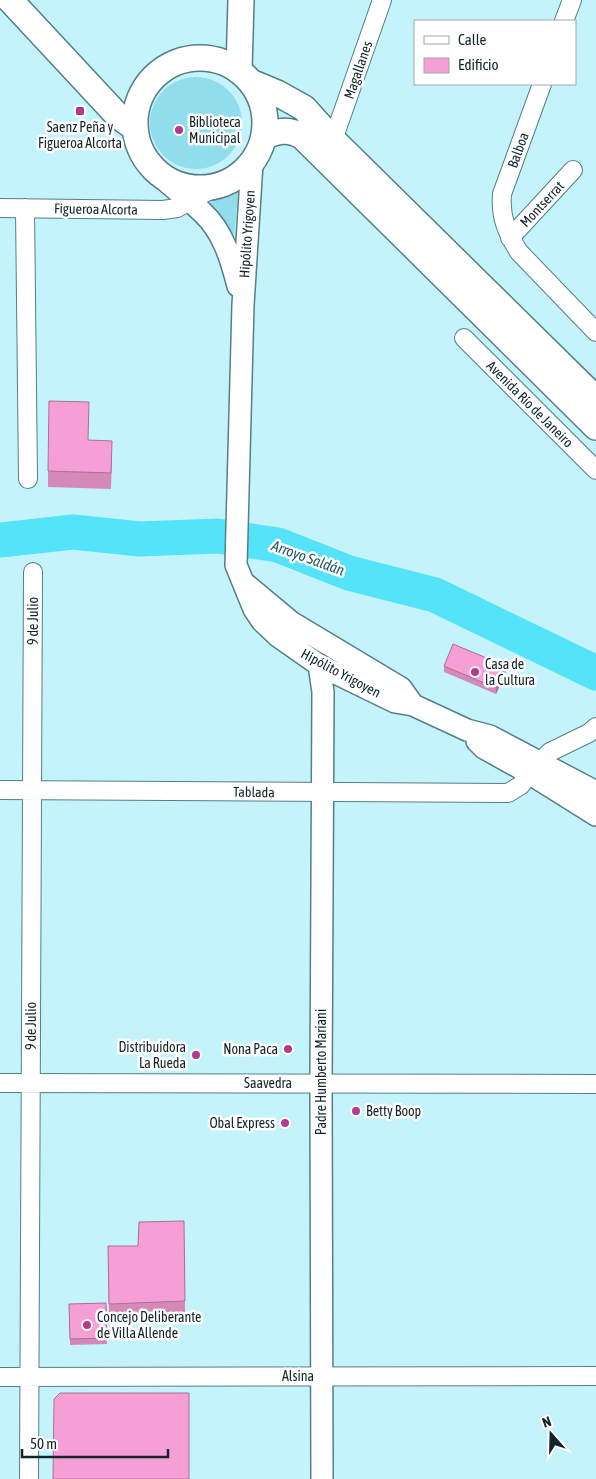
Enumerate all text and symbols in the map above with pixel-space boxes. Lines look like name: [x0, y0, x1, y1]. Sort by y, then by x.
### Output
legend: [414, 20, 576, 85]
text: Calle: [458, 31, 487, 48]
street label: Magallanes: [341, 39, 375, 101]
text: Edificio: [458, 56, 499, 73]
marker: Saenz Peña y Figueroa Alcorta: [74, 105, 86, 117]
place label: Biblioteca Municipal: [189, 114, 241, 146]
place label: Saenz Peña y Figueroa Alcorta: [38, 119, 122, 151]
marker: Biblioteca Municipal: [173, 124, 185, 136]
street label: Balboa: [504, 130, 532, 170]
street label: Montserrat: [517, 178, 567, 230]
street label: Hipólito Yrigoyen: [236, 190, 258, 278]
street label: Figueroa Alcorta: [54, 200, 138, 218]
street label: Avenida Río de Janeiro: [483, 357, 577, 451]
water label: Arroyo Saldán: [269, 536, 347, 579]
street label: 9 de Julio: [25, 597, 41, 645]
street label: Hipólito Yrigoyen: [298, 645, 384, 701]
place label: Casa de la Cultura: [485, 656, 535, 688]
marker: Casa de la Cultura: [469, 666, 481, 678]
street label: Tablada: [233, 784, 275, 800]
street label: 9 de Julio: [23, 1002, 39, 1050]
street label: Padre Humberto Mariani: [313, 1009, 329, 1135]
place label: Distribuidora La Rueda: [118, 1039, 186, 1071]
place label: Nona Paca: [223, 1041, 278, 1057]
marker: Nona Paca: [282, 1043, 294, 1055]
marker: Distribuidora La Rueda: [190, 1049, 202, 1061]
street label: Saavedra: [244, 1075, 292, 1091]
place label: Betty Boop: [366, 1103, 422, 1119]
marker: Betty Boop: [350, 1105, 362, 1117]
place label: Obal Express: [209, 1115, 275, 1131]
marker: Obal Express: [279, 1117, 291, 1129]
place label: Concejo Deliberante de Villa Allende: [97, 1309, 201, 1341]
marker: Concejo Deliberante de Villa Allende: [81, 1319, 93, 1331]
street label: Alsina: [282, 1368, 314, 1384]
north arrow: [526, 1409, 576, 1459]
text: N: [540, 1413, 553, 1431]
scale bar: [22, 1426, 169, 1458]
text: 50 m: [30, 1435, 57, 1452]

